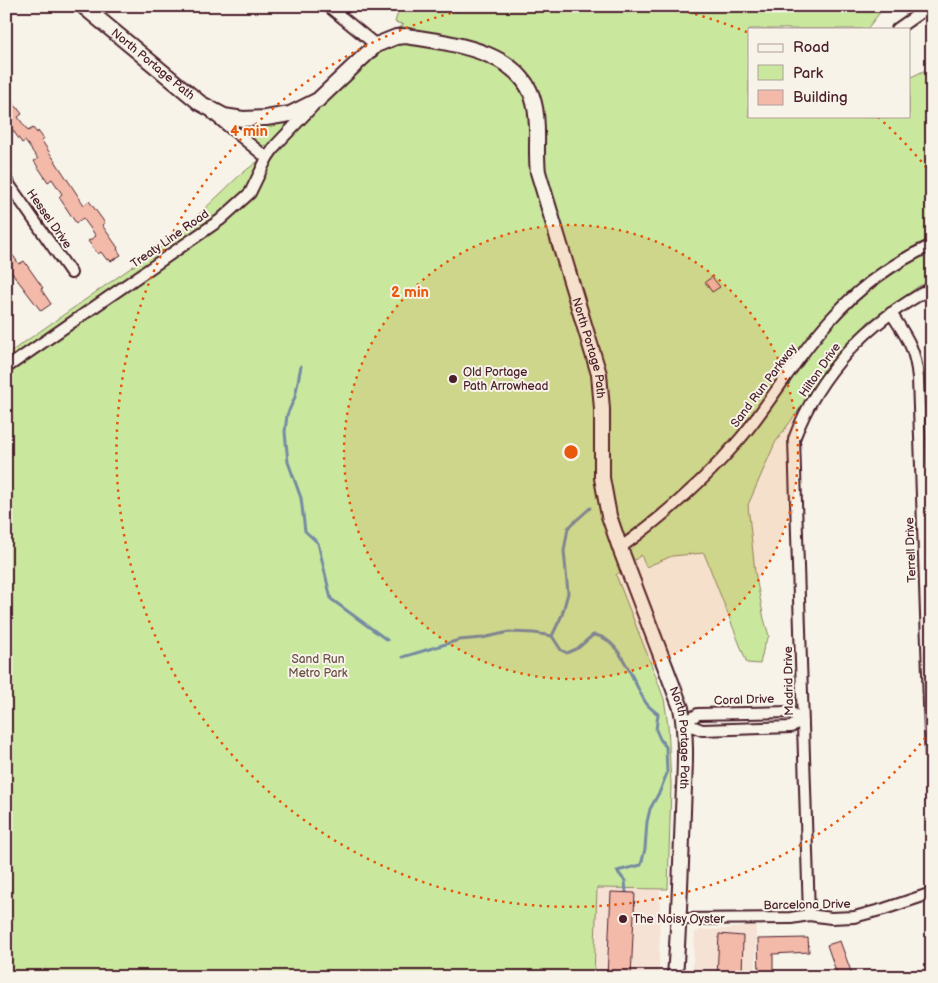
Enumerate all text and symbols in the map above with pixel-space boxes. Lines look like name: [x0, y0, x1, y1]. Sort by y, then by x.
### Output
street label: North Portage Path: [108, 25, 198, 103]
legend: [748, 28, 910, 118]
text: Road: [793, 38, 829, 57]
text: Park: [793, 64, 824, 83]
text: Building: [793, 88, 848, 107]
text: 4 min: [230, 122, 268, 141]
street label: Hessel Drive: [23, 186, 75, 252]
street label: Treaty Line Road: [128, 206, 212, 272]
text: 2 min: [391, 283, 429, 302]
street label: North Portage Path: [569, 296, 609, 399]
street label: Hilton Drive: [796, 340, 844, 400]
street label: Sand Run Parkway: [728, 341, 801, 431]
place label: Old Portage Path Arrowhead: [463, 365, 549, 394]
marker: Old Portage Path Arrowhead: [447, 373, 459, 385]
centre of rings: [562, 443, 580, 461]
street label: Terrell Drive: [902, 517, 920, 583]
street label: Madrid Drive: [781, 646, 797, 716]
park label: Sand Run Metro Park: [288, 652, 348, 681]
street label: North Portage Path: [666, 684, 693, 790]
street label: Coral Drive: [714, 691, 774, 709]
street label: Barcelona Drive: [763, 897, 851, 913]
place label: The Noisy Oyster: [633, 912, 725, 927]
marker: The Noisy Oyster: [617, 913, 629, 925]

